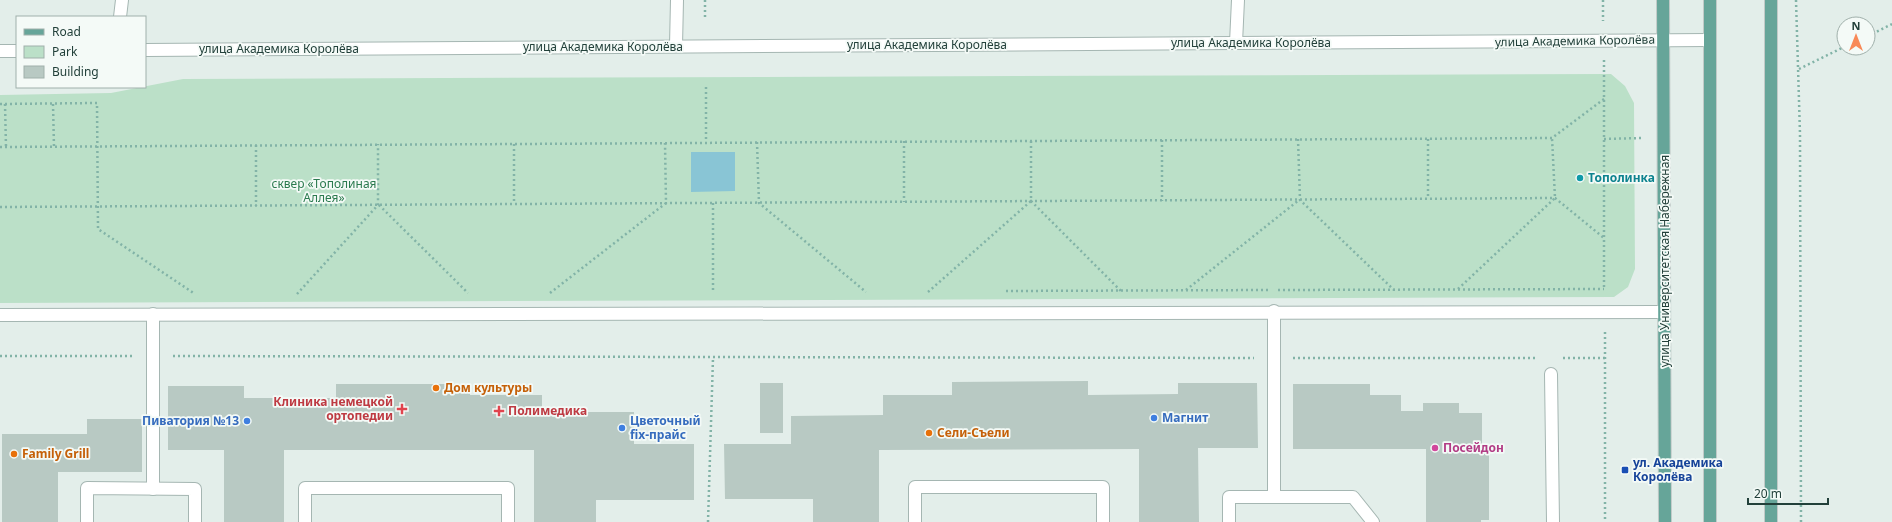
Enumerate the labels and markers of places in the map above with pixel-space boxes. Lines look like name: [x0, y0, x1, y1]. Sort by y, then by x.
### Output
place label: Тополинка: [1588, 169, 1655, 186]
marker: Тополинка: [1575, 173, 1585, 183]
place label: Дом культуры: [444, 379, 532, 396]
marker: Дом культуры: [431, 383, 441, 393]
place label: Клиника немецкой ортопедии: [273, 393, 393, 424]
place label: Полимедика: [508, 402, 587, 419]
marker: Клиника немецкой ортопедии: [396, 403, 408, 415]
marker: Полимедика: [493, 405, 505, 417]
place label: Магнит: [1162, 409, 1208, 426]
place label: Пиватория №13: [142, 412, 239, 429]
place label: Цветочный fix-прайс: [630, 412, 700, 443]
marker: Магнит: [1149, 413, 1159, 423]
marker: Пиватория №13: [242, 416, 252, 426]
marker: Цветочный fix-прайс: [617, 423, 627, 433]
place label: Сели-Съели: [937, 424, 1010, 441]
marker: Сели-Съели: [924, 428, 934, 438]
place label: Посейдон: [1443, 439, 1504, 456]
marker: Посейдон: [1430, 443, 1440, 453]
place label: Family Grill: [22, 445, 89, 462]
marker: Family Grill: [9, 449, 19, 459]
place label: ул. Академика Королёва: [1632, 454, 1723, 485]
marker: ул. Академика Королёва: [1620, 465, 1630, 475]

